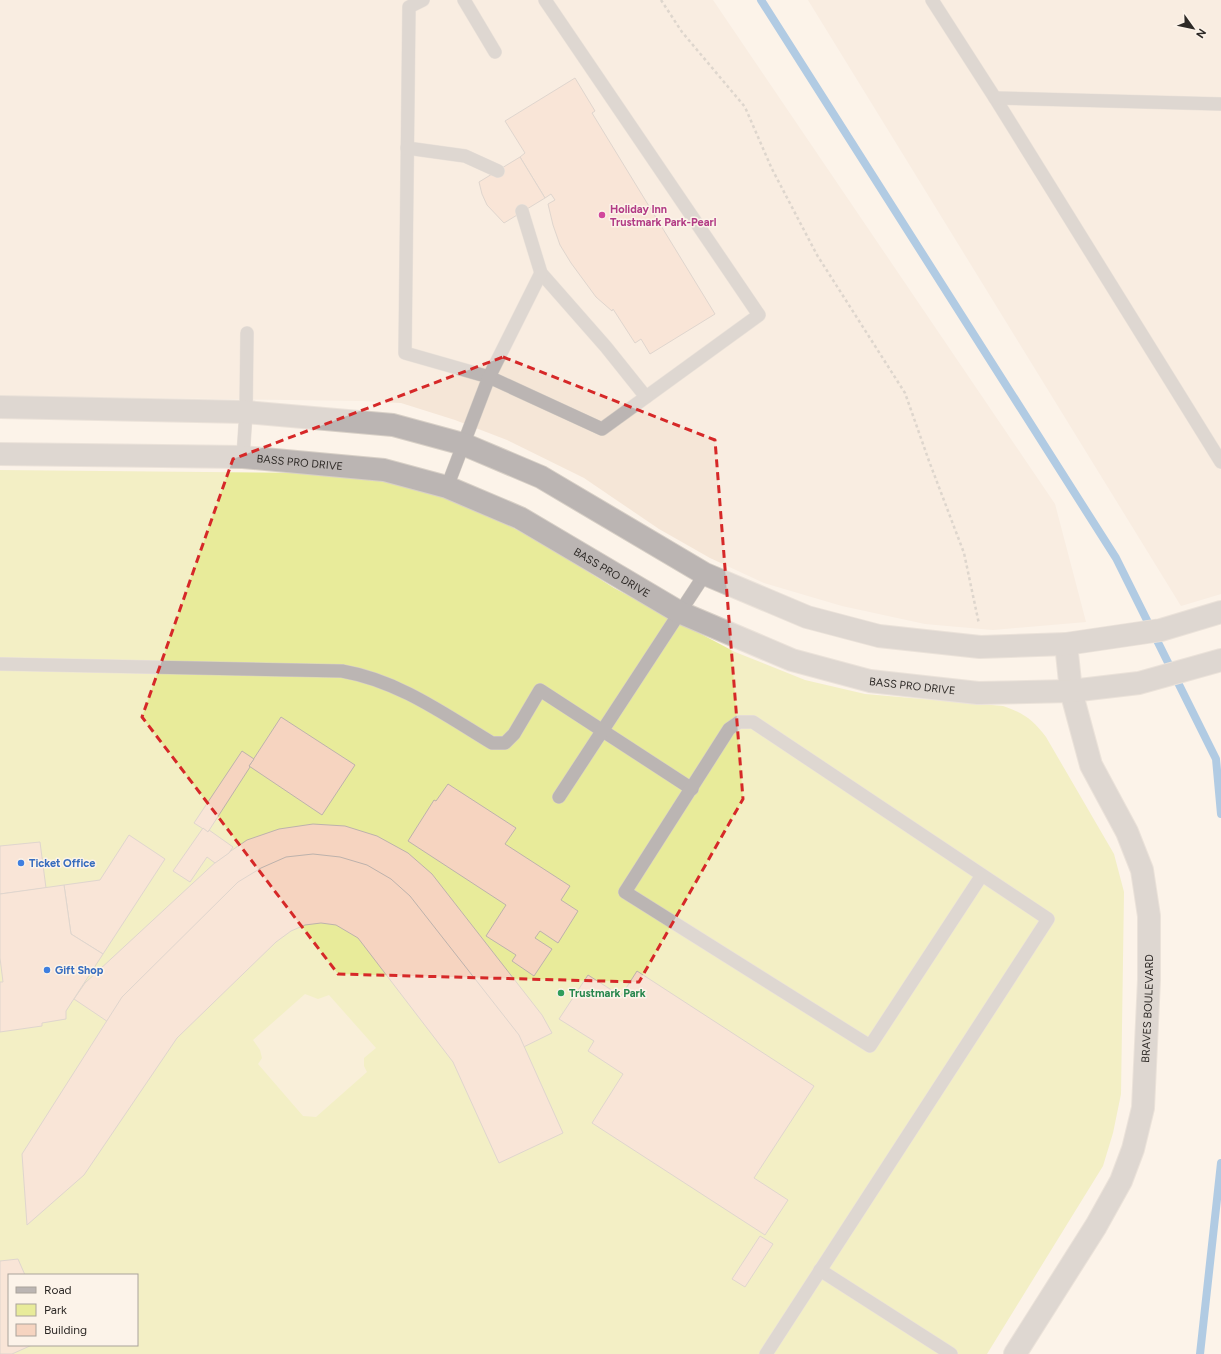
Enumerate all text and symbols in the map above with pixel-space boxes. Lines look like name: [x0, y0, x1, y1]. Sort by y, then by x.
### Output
north arrow: [1173, 8, 1213, 48]
text: N: [1193, 26, 1209, 40]
place label: Holiday Inn Trustmark Park-Pearl: [610, 203, 717, 229]
marker: Holiday Inn Trustmark Park-Pearl: [597, 210, 607, 220]
street label: BASS PRO DRIVE: [256, 452, 343, 473]
street label: BASS PRO DRIVE: [571, 545, 652, 600]
street label: BASS PRO DRIVE: [869, 675, 956, 697]
place label: Ticket Office: [29, 857, 95, 870]
marker: Ticket Office: [16, 858, 26, 868]
street label: BRAVES BOULEVARD: [1139, 954, 1156, 1063]
place label: Gift Shop: [55, 964, 104, 977]
marker: Gift Shop: [42, 965, 52, 975]
place label: Trustmark Park: [569, 987, 646, 1000]
marker: Trustmark Park: [556, 988, 566, 998]
legend: [8, 1274, 138, 1346]
text: Road: [44, 1283, 72, 1297]
text: Park: [44, 1303, 67, 1317]
text: Building: [44, 1323, 87, 1337]

